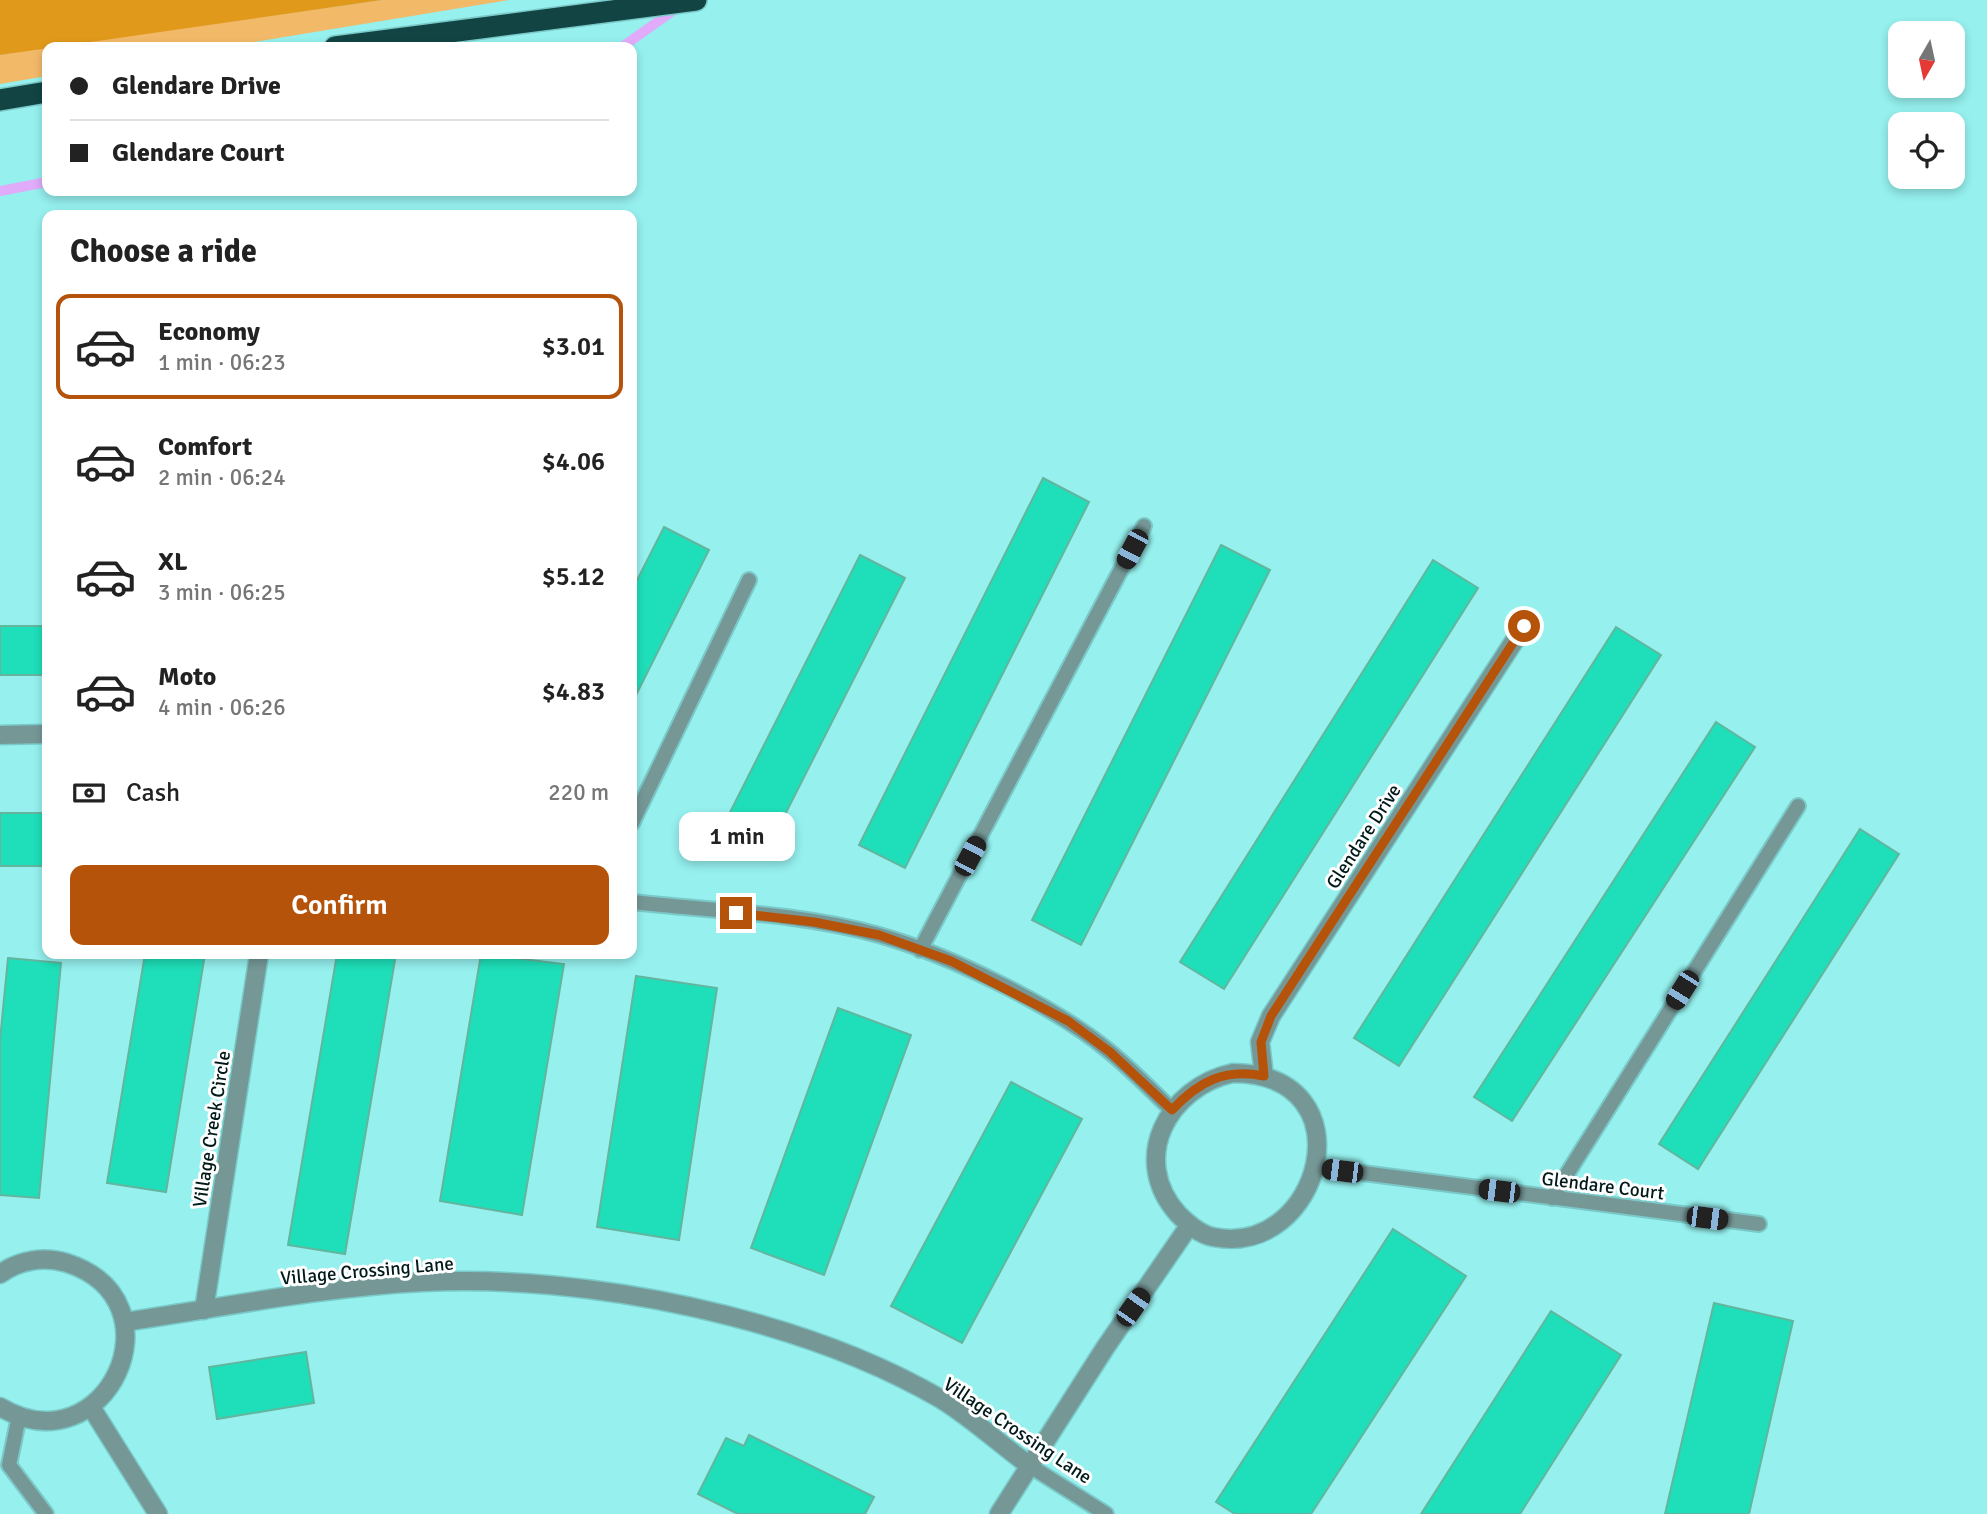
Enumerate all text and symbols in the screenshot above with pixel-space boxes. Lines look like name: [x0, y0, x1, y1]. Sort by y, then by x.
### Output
north arrow: [1888, 21, 1965, 98]
map controls: [1888, 21, 1965, 189]
text: Glendare Drive: [112, 70, 281, 102]
button: locate: [1888, 112, 1965, 189]
text: Glendare Court: [112, 137, 285, 169]
text: Choose a ride: [70, 232, 257, 271]
icon: car: [74, 315, 137, 378]
text: Economy: [158, 316, 260, 348]
text: $3.01: [542, 331, 605, 363]
text: 1 min · 06:23: [158, 348, 286, 377]
icon: car: [74, 430, 137, 493]
text: Comfort: [158, 431, 252, 463]
text: $4.06: [542, 446, 605, 478]
text: 2 min · 06:24: [158, 463, 286, 492]
car: [1113, 526, 1152, 572]
icon: car: [74, 545, 137, 608]
text: XL: [158, 546, 188, 578]
text: $5.12: [542, 561, 605, 593]
text: 3 min · 06:25: [158, 578, 286, 607]
route start: [1508, 610, 1540, 642]
icon: car: [74, 660, 137, 723]
text: Moto: [158, 661, 216, 693]
text: $4.83: [542, 676, 605, 708]
text: 4 min · 06:26: [158, 693, 286, 722]
icon: cash: [70, 774, 108, 812]
text: Cash: [126, 777, 180, 809]
text: 220 m: [548, 778, 609, 807]
street label: Glendare Drive: [1321, 780, 1407, 893]
callout: 1 min: [678, 811, 794, 860]
text: 1 min: [709, 822, 765, 851]
car: [951, 833, 990, 879]
button: Confirm: [70, 865, 609, 945]
route end: [720, 897, 752, 929]
car: [1662, 967, 1703, 1013]
street label: Village Creek Circle: [188, 1049, 236, 1209]
car: [1320, 1158, 1365, 1184]
street label: Glendare Court: [1540, 1167, 1666, 1205]
car: [1477, 1178, 1522, 1204]
car: [1685, 1205, 1730, 1231]
street label: Village Crossing Lane: [279, 1251, 455, 1291]
car: [1113, 1284, 1154, 1330]
street label: Village Crossing Lane: [939, 1372, 1096, 1489]

